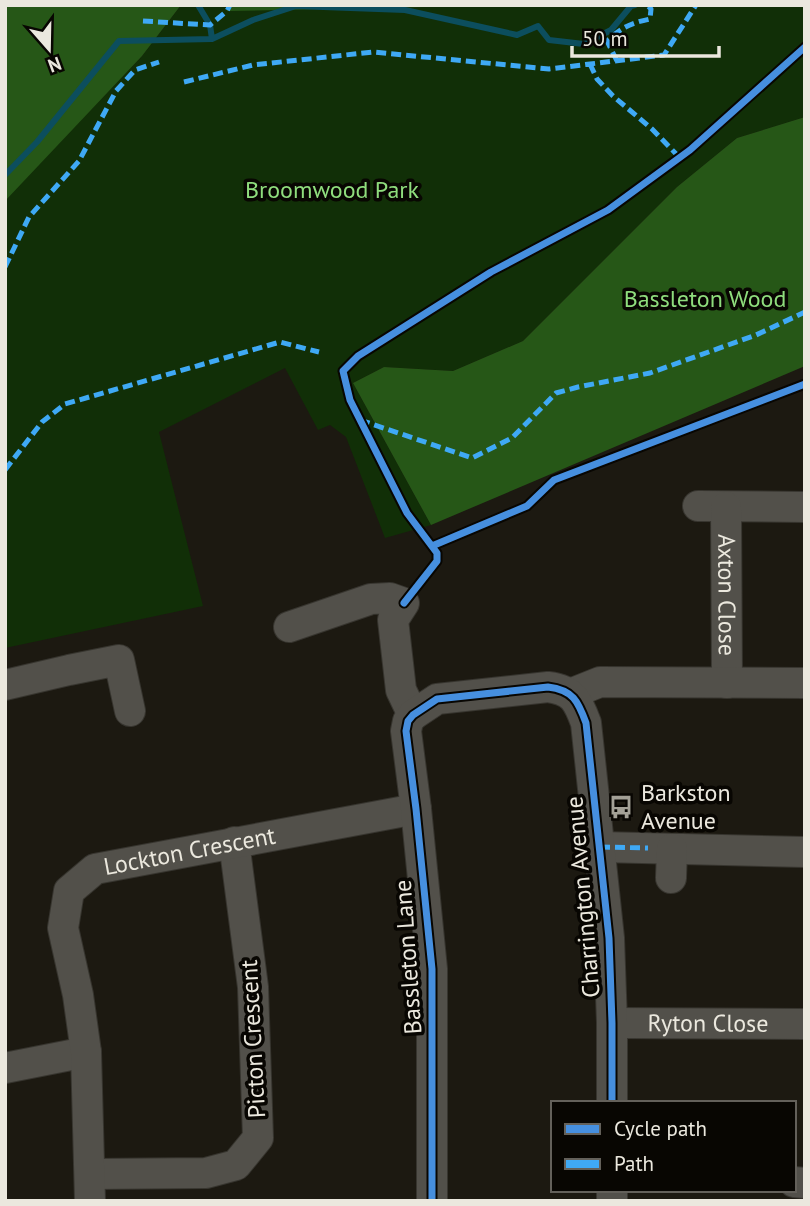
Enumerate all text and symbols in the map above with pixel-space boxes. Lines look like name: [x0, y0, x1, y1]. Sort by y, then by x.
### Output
north arrow: [14, 14, 84, 84]
scale bar: [572, 14, 719, 58]
text: 50 m: [582, 25, 628, 52]
text: N: [45, 52, 65, 78]
park label: Broomwood Park: [245, 174, 419, 205]
park label: Bassleton Wood: [624, 283, 786, 314]
street label: Axton Close: [711, 534, 743, 656]
place label: Barkston Avenue: [641, 777, 731, 836]
bus stop icon: Barkston Avenue: [607, 793, 635, 821]
street label: Charrington Avenue: [558, 795, 607, 999]
street label: Lockton Crescent: [101, 820, 278, 882]
street label: Bassleton Lane: [387, 879, 428, 1035]
street label: Picton Crescent: [233, 959, 272, 1119]
street label: Ryton Close: [647, 1007, 769, 1039]
legend: [551, 1101, 796, 1192]
text: Cycle path: [614, 1115, 707, 1142]
text: Path: [614, 1150, 654, 1177]

